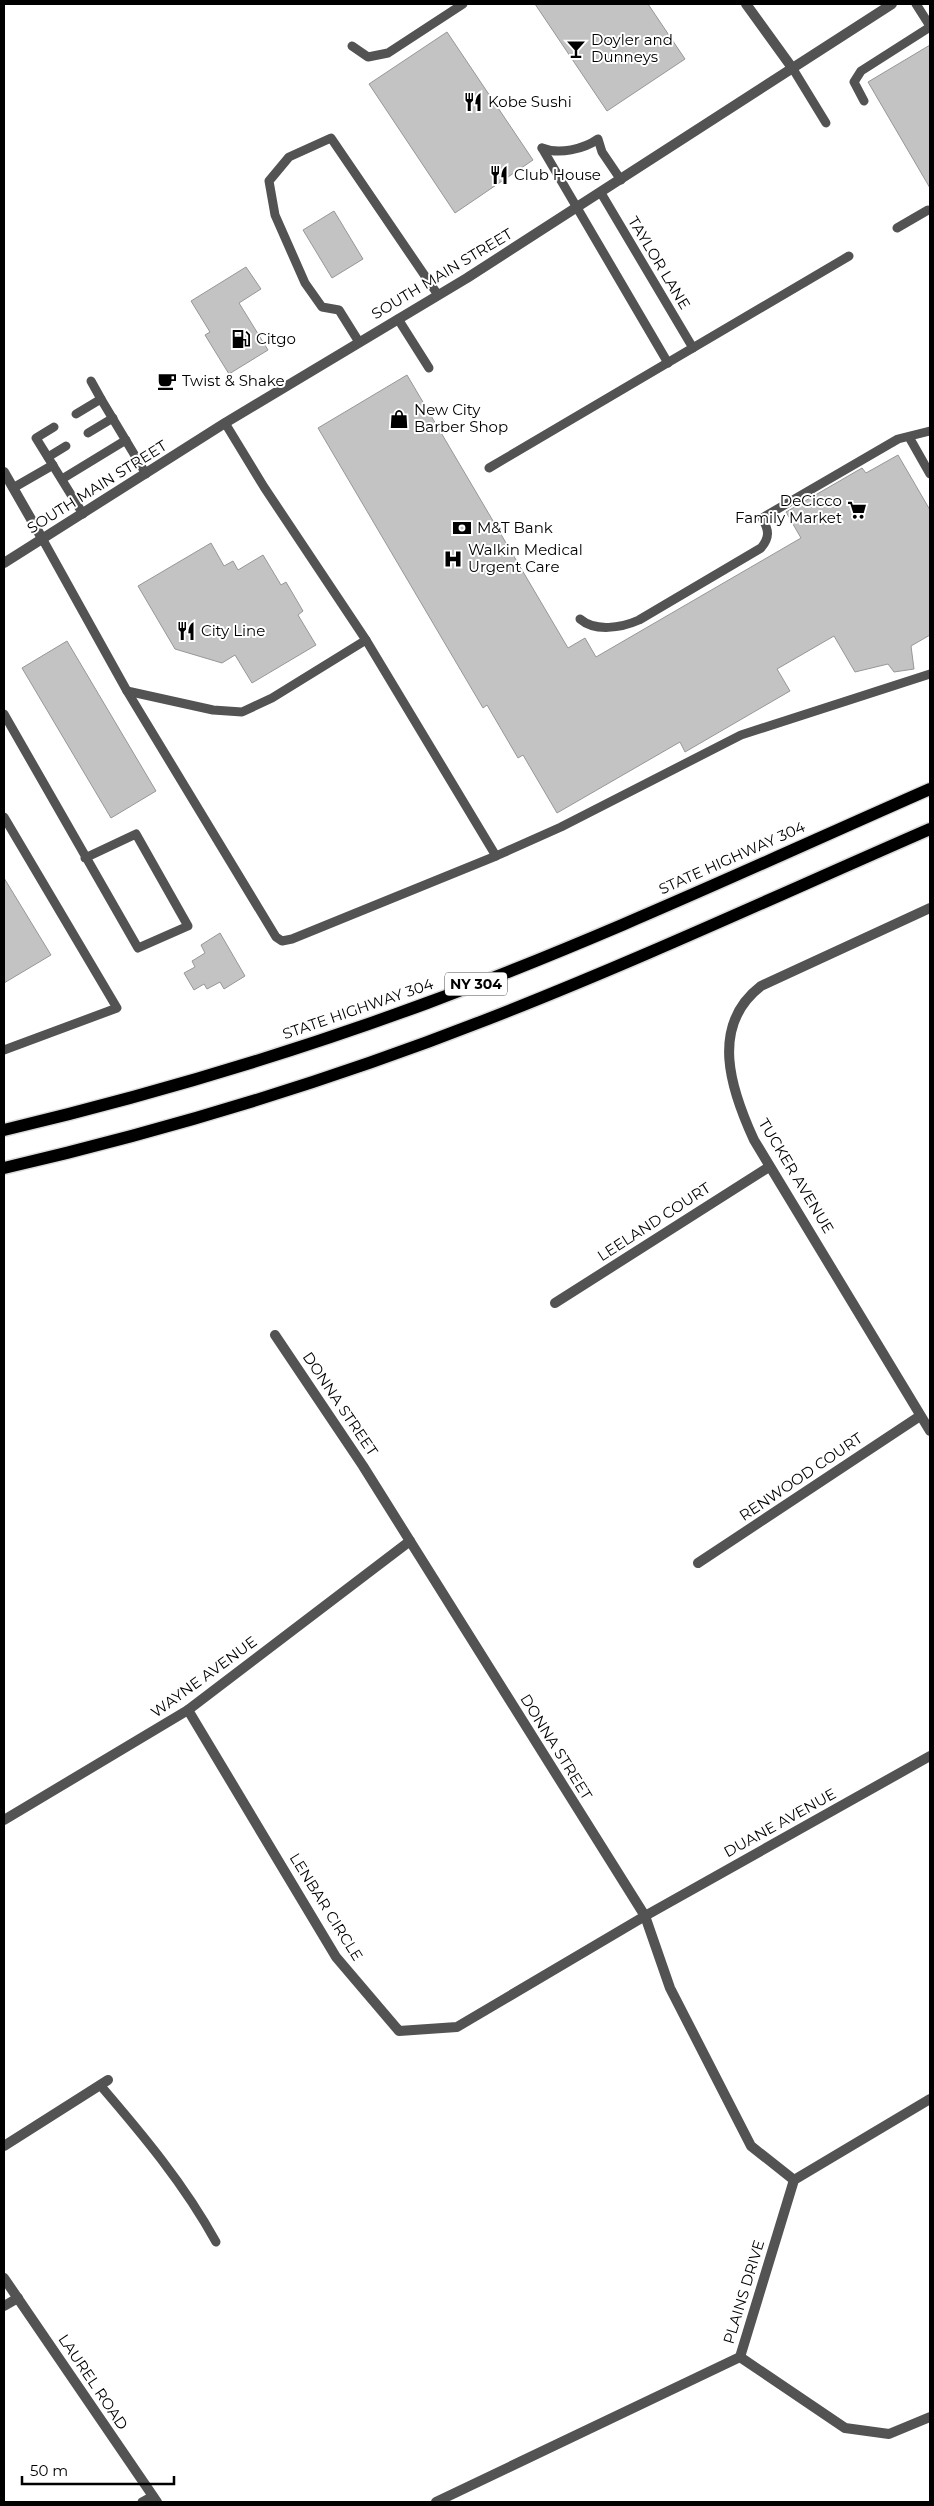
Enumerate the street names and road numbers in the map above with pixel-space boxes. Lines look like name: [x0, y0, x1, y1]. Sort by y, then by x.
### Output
street label: TAYLOR LANE: [624, 213, 695, 313]
street label: SOUTH MAIN STREET: [368, 224, 516, 323]
street label: SOUTH MAIN STREET: [23, 436, 170, 537]
street label: STATE HIGHWAY 304: [656, 817, 808, 898]
road number: NY 304: [445, 972, 507, 996]
street label: STATE HIGHWAY 304: [280, 974, 436, 1043]
street label: TUCKER AVENUE: [755, 1115, 838, 1237]
street label: LEELAND COURT: [594, 1178, 714, 1265]
street label: DONNA STREET: [299, 1348, 382, 1460]
street label: RENWOOD COURT: [735, 1428, 866, 1525]
street label: WAYNE AVENUE: [147, 1632, 260, 1721]
street label: DONNA STREET: [516, 1690, 597, 1804]
street label: DUANE AVENUE: [720, 1784, 839, 1861]
street label: LENBAR CIRCLE: [286, 1849, 367, 1964]
street label: PLAINS DRIVE: [719, 2237, 768, 2346]
street label: LAUREL ROAD: [54, 2330, 132, 2433]

